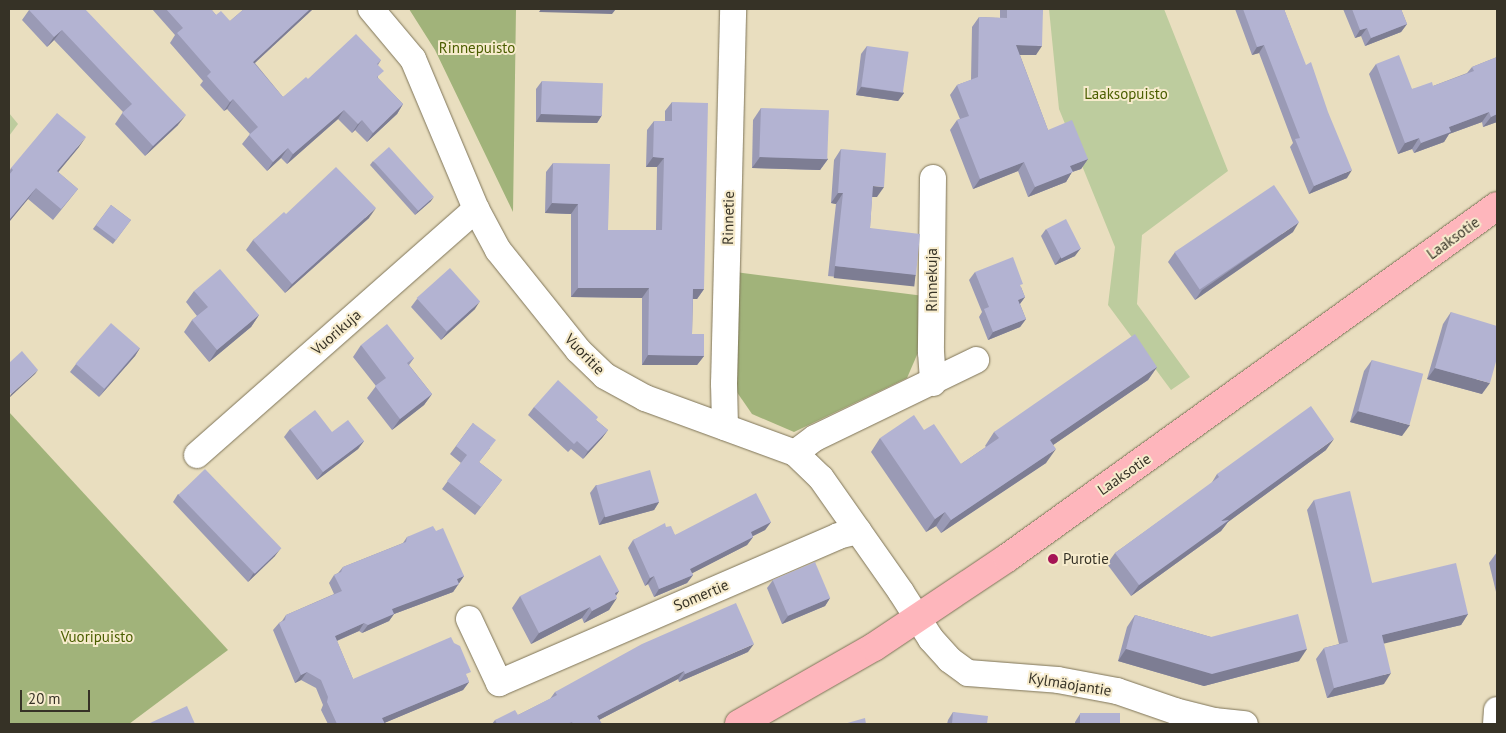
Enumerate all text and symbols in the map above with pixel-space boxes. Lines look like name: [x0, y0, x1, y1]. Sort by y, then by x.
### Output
park label: Rinnepuisto: [439, 39, 515, 57]
park label: Laaksopuisto: [1084, 85, 1168, 103]
street label: Rinnetie: [719, 191, 737, 245]
street label: Laaksotie: [1423, 213, 1483, 263]
street label: Rinnekuja: [923, 248, 941, 312]
street label: Vuorikuja: [308, 306, 364, 358]
street label: Vuoritie: [561, 330, 609, 378]
street label: Laaksotie: [1094, 449, 1154, 499]
place label: Purotie: [1063, 550, 1109, 568]
marker: Purotie: [1047, 553, 1059, 565]
street label: Somertie: [671, 575, 731, 615]
park label: Vuoripuisto: [61, 628, 133, 646]
street label: Kylmäojantie: [1027, 669, 1113, 699]
scale bar: [22, 680, 92, 712]
text: 20 m: [28, 689, 61, 708]

